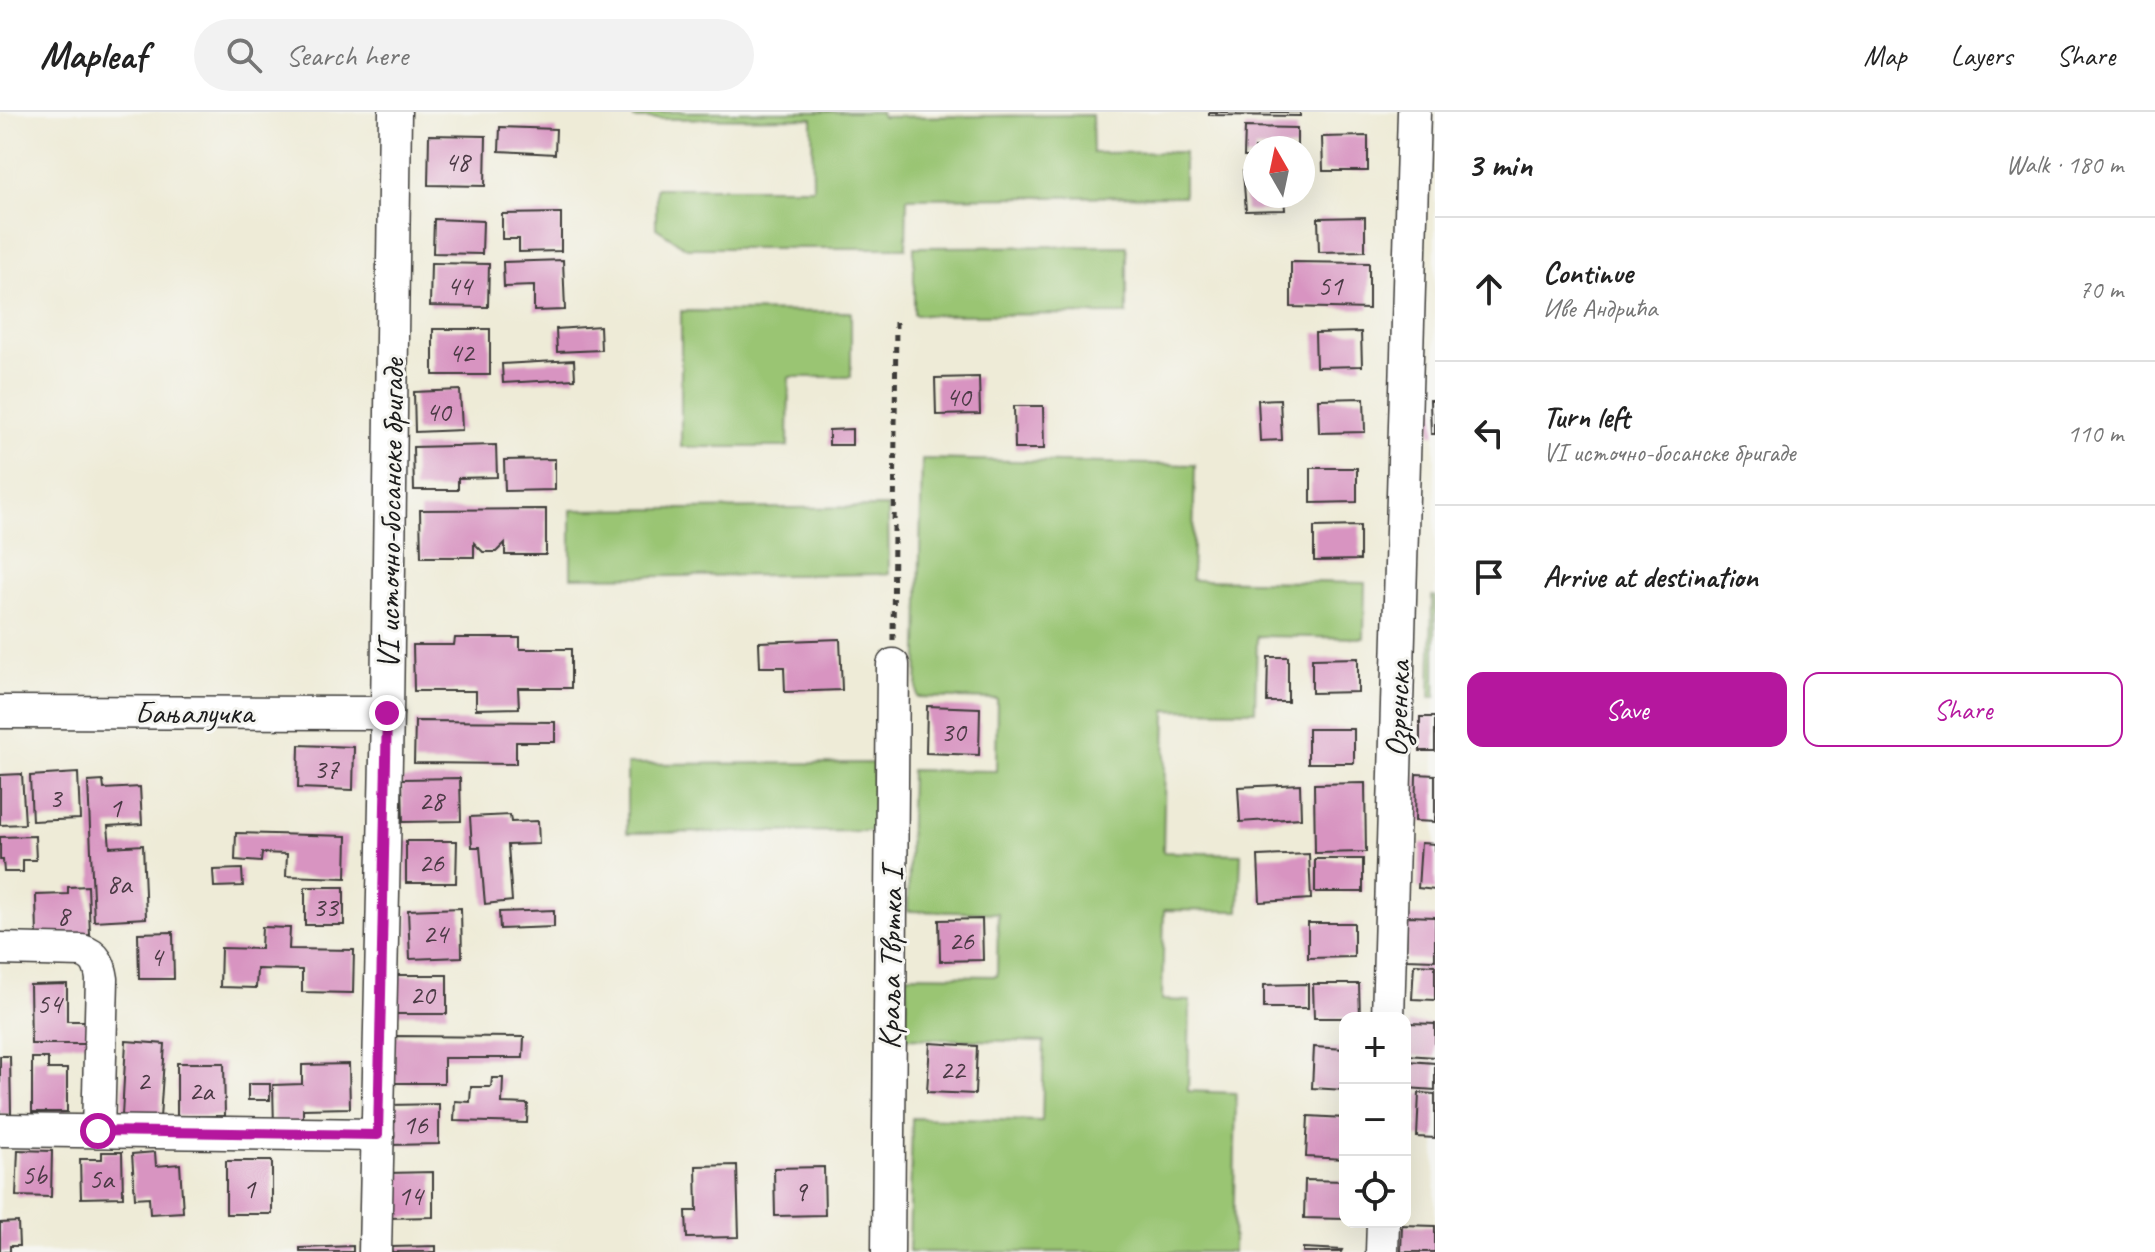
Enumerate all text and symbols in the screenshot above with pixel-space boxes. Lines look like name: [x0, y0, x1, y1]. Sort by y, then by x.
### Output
search box: [194, 19, 754, 91]
text: Mapleaf: [40, 32, 146, 79]
icon: search: [222, 33, 266, 77]
text: Search here: [286, 36, 408, 74]
text: Map: [1864, 38, 1907, 73]
text: Layers: [1951, 38, 2012, 73]
text: Share: [2056, 38, 2115, 73]
north arrow: [1243, 136, 1315, 208]
text: 3 min: [1467, 143, 1532, 186]
house number: 48: [444, 144, 472, 179]
text: Walk · 180 m: [2006, 148, 2123, 181]
text: Continue: [1543, 254, 1633, 292]
icon: ahead: [1467, 267, 1511, 311]
house number: 44: [446, 268, 474, 303]
house number: 51: [1317, 268, 1344, 303]
text: 70 m: [2079, 273, 2123, 306]
text: Иве Андрића: [1543, 292, 1657, 325]
house number: 42: [448, 335, 476, 370]
street label: VI источно-босанске бригаде: [367, 356, 414, 670]
house number: 40: [945, 379, 973, 414]
house number: 40: [425, 394, 453, 429]
text: Turn left: [1543, 398, 1630, 436]
icon: left: [1467, 411, 1511, 455]
text: 110 m: [2067, 417, 2123, 450]
text: VI источно-босанске бригаде: [1543, 436, 1796, 469]
icon: arrive: [1467, 555, 1511, 599]
text: Arrive at destination: [1543, 558, 1758, 596]
street label: Озренска: [1375, 658, 1420, 758]
button: Save: [1467, 672, 1787, 747]
button: Share: [1803, 672, 2123, 747]
street label: Бањалучка: [135, 692, 256, 733]
route end: [369, 695, 405, 731]
house number: 30: [940, 714, 968, 749]
house number: 37: [313, 751, 340, 786]
house number: 3: [49, 780, 64, 815]
house number: 28: [418, 783, 446, 818]
house number: 1: [109, 790, 123, 825]
house number: 26: [418, 845, 445, 880]
street label: Краља Твртка I: [868, 861, 913, 1050]
house number: 8a: [107, 866, 133, 901]
house number: 33: [312, 889, 340, 924]
house number: 8: [57, 898, 72, 933]
house number: 24: [422, 916, 450, 951]
house number: 26: [948, 923, 975, 958]
house number: 4: [150, 939, 165, 974]
house number: 20: [409, 977, 437, 1012]
house number: 54: [36, 986, 64, 1021]
map controls: [1339, 1012, 1411, 1228]
button: +: [1339, 1012, 1411, 1084]
house number: 22: [939, 1052, 967, 1087]
house number: 2: [137, 1063, 152, 1098]
house number: 2a: [189, 1073, 215, 1108]
button: −: [1339, 1084, 1411, 1156]
house number: 16: [402, 1107, 429, 1142]
route start: [80, 1113, 116, 1149]
button: locate: [1339, 1156, 1411, 1228]
house number: 5b: [22, 1157, 48, 1192]
house number: 5a: [89, 1161, 115, 1196]
house number: 1: [243, 1171, 257, 1206]
house number: 9: [794, 1174, 809, 1209]
house number: 14: [397, 1178, 425, 1213]

